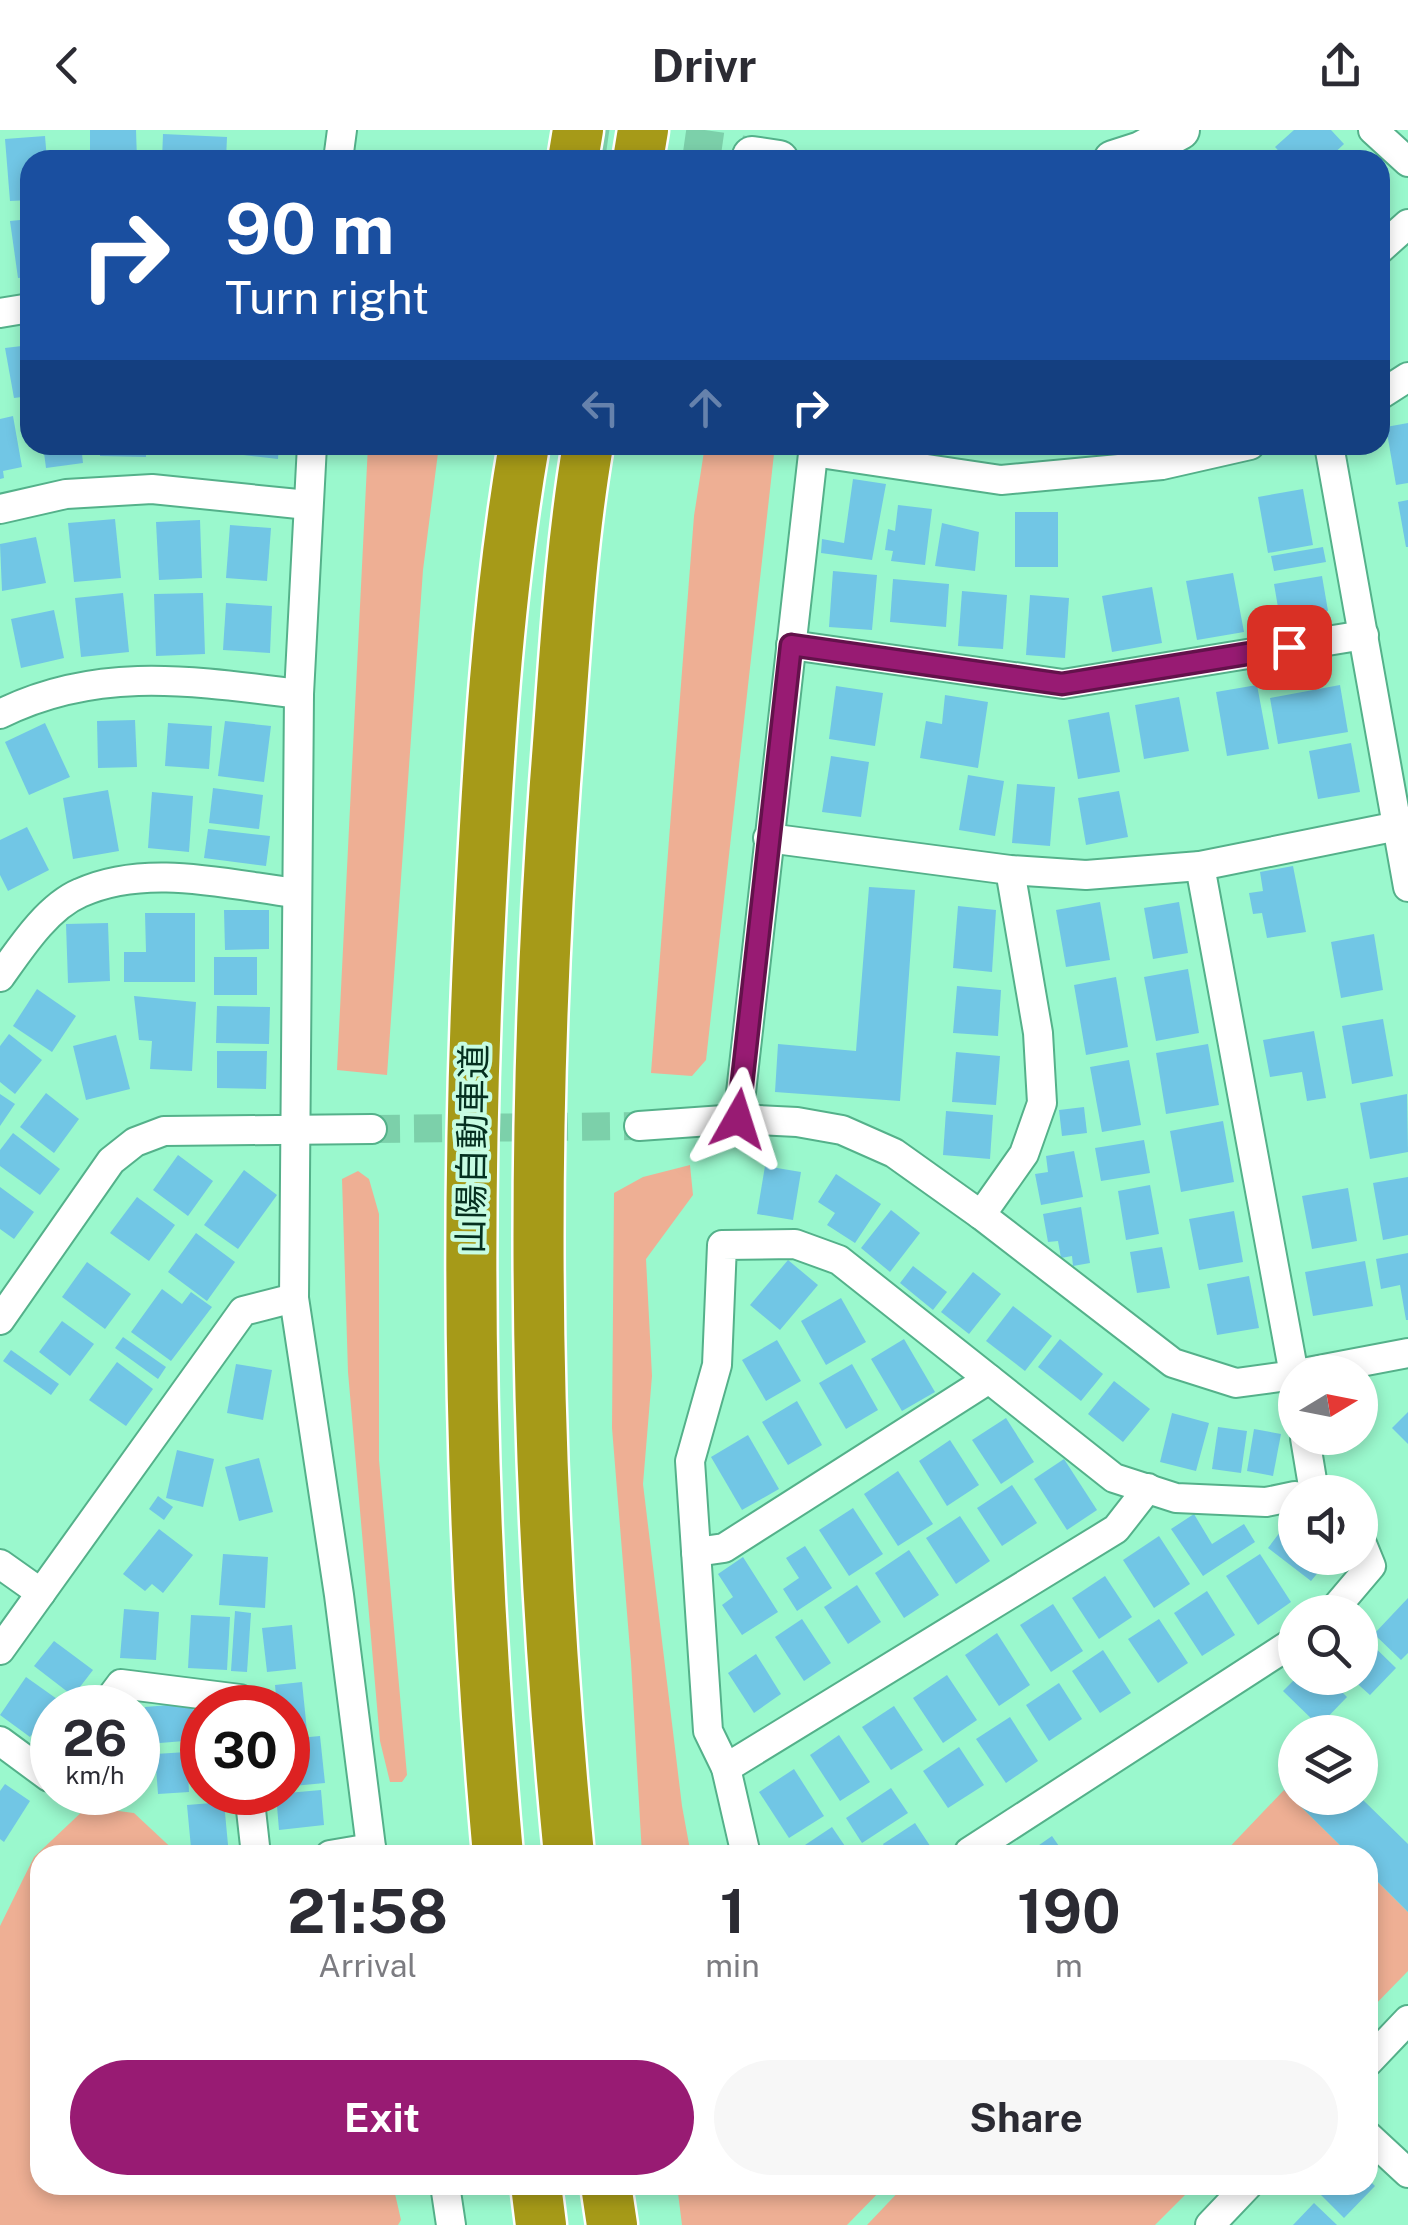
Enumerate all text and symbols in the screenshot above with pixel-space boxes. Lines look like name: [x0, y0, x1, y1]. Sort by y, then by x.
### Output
icon: back: [40, 38, 95, 93]
icon: share: [1313, 38, 1368, 93]
text: Drivr: [652, 39, 756, 92]
text: 90 m: [225, 187, 395, 270]
icon: right: [60, 190, 190, 320]
text: Turn right: [225, 271, 429, 324]
icon: left: [573, 380, 628, 435]
icon: ahead: [678, 380, 733, 435]
icon: right: [783, 380, 838, 435]
pin: [1247, 605, 1332, 690]
icon: arrive: [1262, 620, 1317, 675]
street label: 山陽自動車道: [450, 1044, 494, 1254]
position arrow: [686, 1067, 790, 1171]
north arrow: [1278, 1355, 1378, 1455]
map controls: [1278, 1355, 1378, 1815]
button: sound: [1278, 1475, 1378, 1575]
button: search: [1278, 1595, 1378, 1695]
speed limit sign: 30: [180, 1685, 310, 1815]
text: 26: [63, 1708, 127, 1767]
button: layers: [1278, 1715, 1378, 1815]
text: km/h: [66, 1760, 124, 1790]
text: 21:58: [287, 1876, 448, 1947]
text: 1: [720, 1876, 745, 1947]
text: 190: [1017, 1876, 1121, 1947]
text: Arrival: [318, 1947, 417, 1984]
text: min: [705, 1947, 760, 1984]
text: m: [1055, 1947, 1083, 1984]
button: Exit: [70, 2060, 694, 2175]
button: Share: [714, 2060, 1338, 2175]

